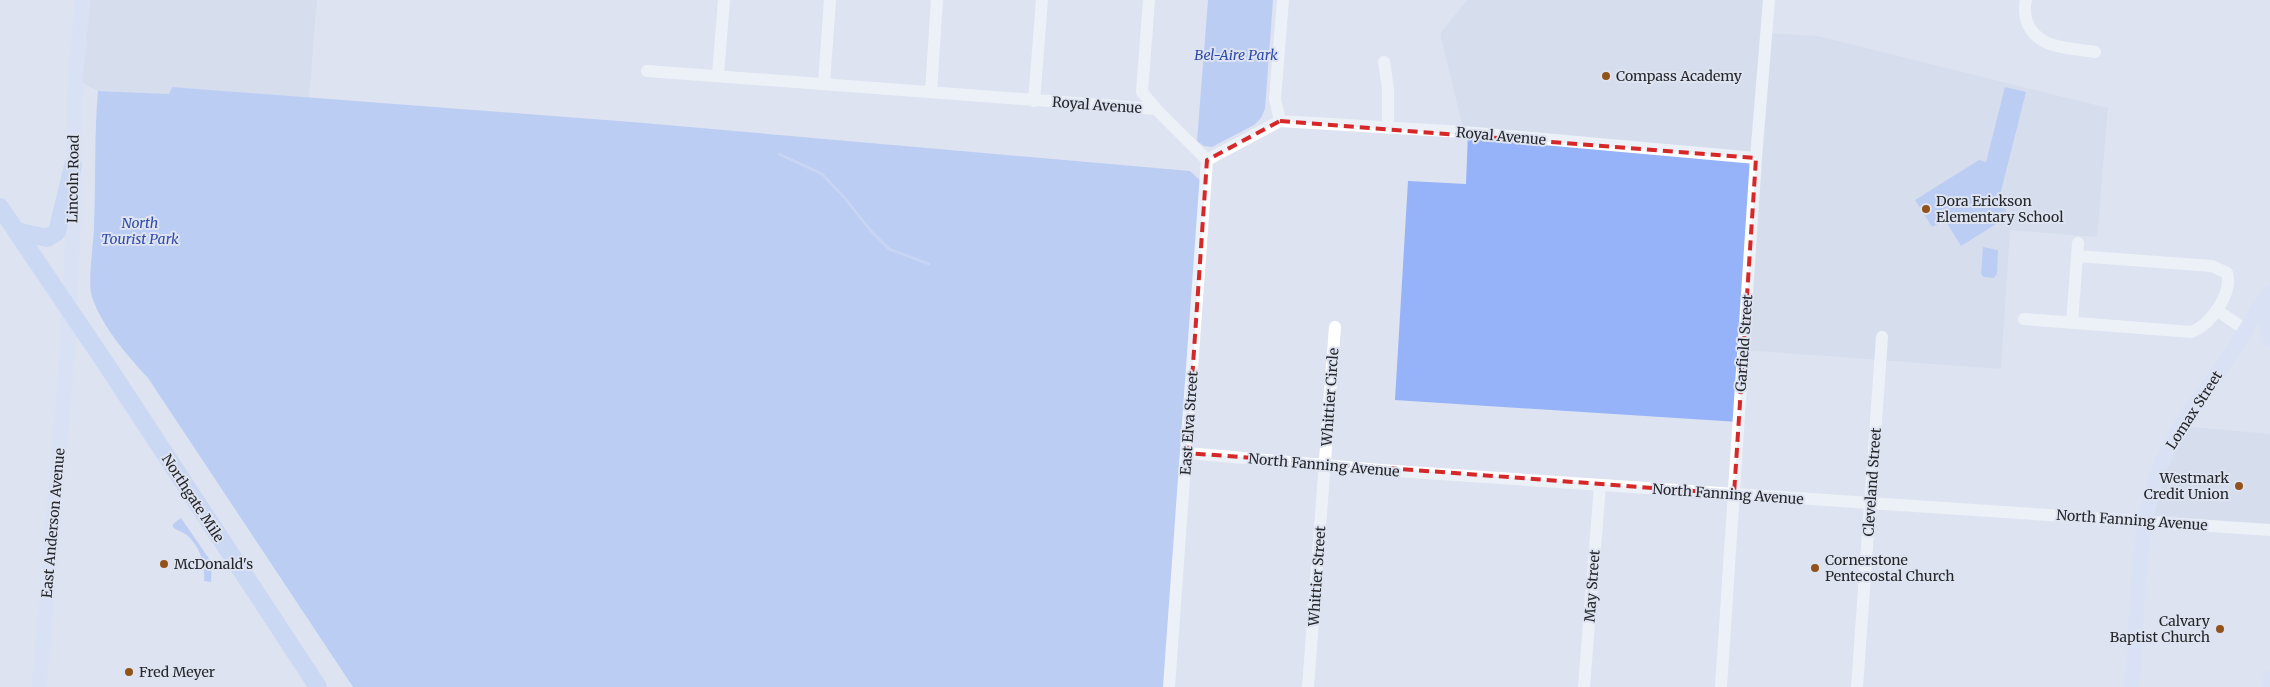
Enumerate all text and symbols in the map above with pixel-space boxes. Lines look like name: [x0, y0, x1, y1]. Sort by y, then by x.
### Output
park label: Bel-Aire Park: [1194, 46, 1278, 64]
place label: Compass Academy: [1616, 67, 1743, 85]
marker: Compass Academy: [1600, 70, 1612, 82]
street label: Royal Avenue: [1051, 93, 1143, 117]
street label: Royal Avenue: [1455, 123, 1547, 149]
street label: Lincoln Road: [63, 134, 83, 223]
place label: Dora Erickson Elementary School: [1936, 192, 2064, 226]
marker: Dora Erickson Elementary School: [1920, 203, 1932, 215]
park label: North Tourist Park: [101, 214, 179, 248]
street label: Garfield Street: [1732, 293, 1756, 392]
street label: Whittier Circle: [1318, 347, 1342, 448]
street label: Lomax Street: [2162, 367, 2226, 453]
street label: East Elva Street: [1176, 370, 1202, 476]
street label: Cleveland Street: [1859, 427, 1885, 537]
street label: East Anderson Avenue: [37, 447, 69, 599]
street label: North Fanning Avenue: [1248, 449, 1400, 481]
street label: Northgate Mile: [158, 451, 228, 545]
place label: Westmark Credit Union: [2144, 469, 2229, 503]
street label: North Fanning Avenue: [1652, 480, 1804, 508]
marker: Westmark Credit Union: [2233, 480, 2245, 492]
street label: North Fanning Avenue: [2056, 506, 2208, 534]
street label: Whittier Street: [1304, 525, 1330, 628]
street label: May Street: [1580, 549, 1604, 623]
place label: Cornerstone Pentecostal Church: [1825, 551, 1954, 585]
place label: McDonald's: [174, 555, 253, 573]
marker: McDonald's: [158, 558, 170, 570]
marker: Cornerstone Pentecostal Church: [1809, 562, 1821, 574]
place label: Calvary Baptist Church: [2110, 612, 2211, 646]
marker: Calvary Baptist Church: [2214, 623, 2226, 635]
place label: Fred Meyer: [139, 663, 215, 681]
marker: Fred Meyer: [123, 666, 135, 678]

